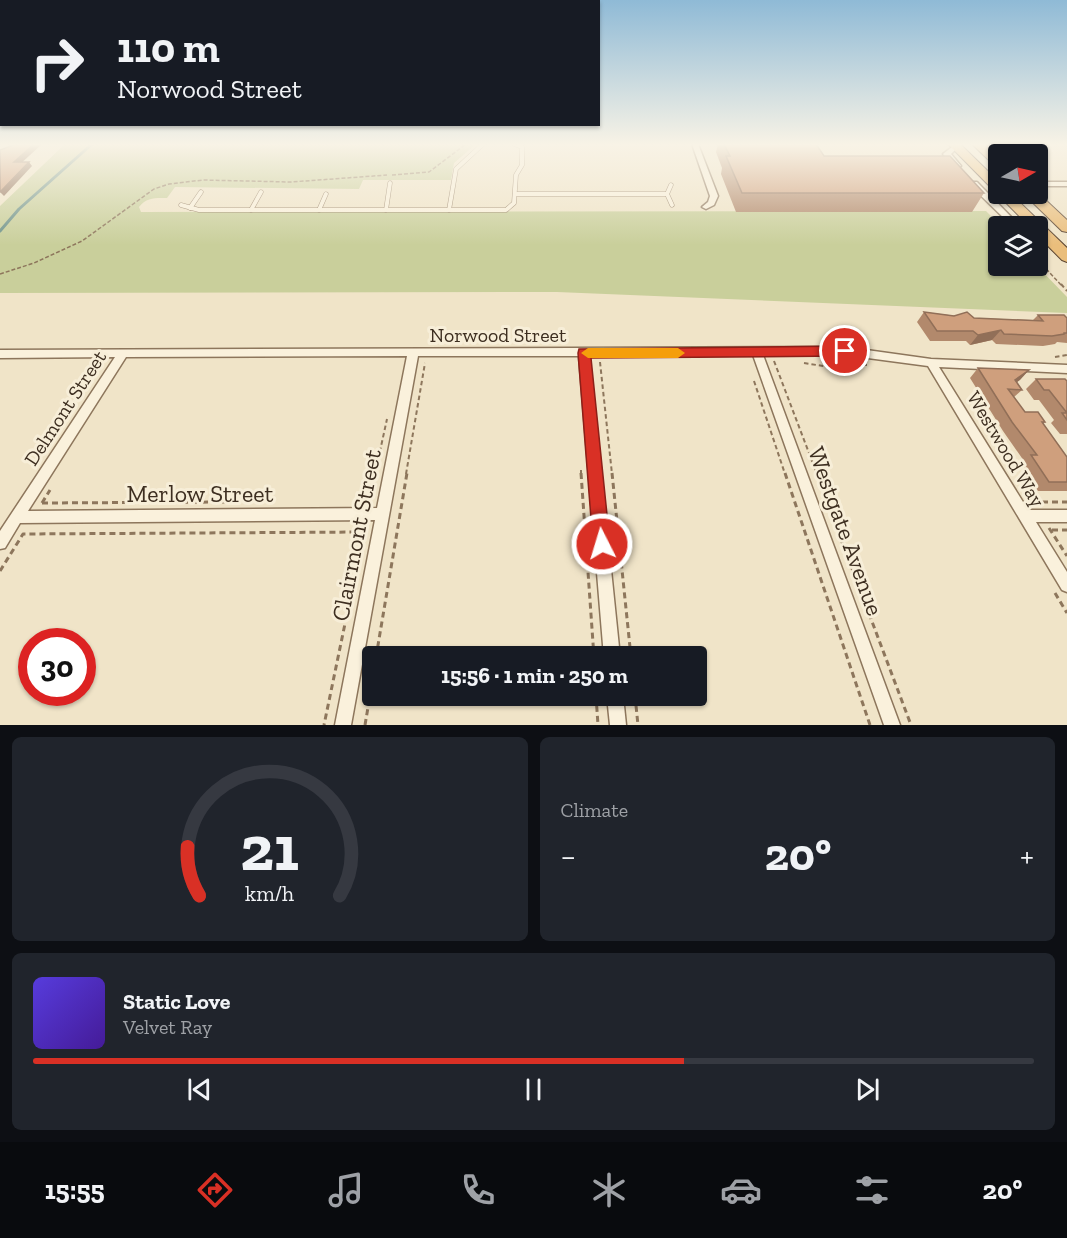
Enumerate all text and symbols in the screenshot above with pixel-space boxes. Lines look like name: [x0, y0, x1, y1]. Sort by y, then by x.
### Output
text: 110 m: [117, 22, 220, 73]
icon: right: [18, 24, 96, 102]
text: Norwood Street: [117, 73, 302, 105]
north arrow: [988, 144, 1048, 204]
map controls: [988, 144, 1048, 276]
button: layers: [988, 216, 1048, 276]
street label: Norwood Street: [430, 323, 567, 347]
pin: [819, 325, 870, 376]
icon: arrive: [828, 334, 861, 367]
street label: Delmont Street: [19, 345, 111, 470]
street label: Westwood Way: [962, 387, 1050, 512]
street label: Westgate Avenue: [802, 443, 890, 619]
street label: Clairmont Street: [325, 446, 387, 623]
street label: Merlow Street: [127, 479, 273, 508]
position arrow: [570, 512, 634, 576]
speed limit sign: 30: [18, 628, 96, 706]
text: 15:56 · 1 min · 250 m: [441, 662, 628, 689]
text: Climate: [561, 798, 628, 822]
text: 21: [240, 811, 299, 886]
text: 20°: [765, 828, 831, 882]
text: −: [561, 836, 576, 875]
text: +: [1020, 836, 1034, 875]
text: km/h: [245, 881, 294, 906]
text: Static Love: [123, 988, 230, 1015]
text: Velvet Ray: [123, 1015, 212, 1039]
icon: previous: [183, 1073, 216, 1106]
icon: pause: [517, 1073, 550, 1106]
icon: next: [851, 1073, 884, 1106]
icon: directions: [194, 1169, 236, 1211]
icon: music: [325, 1169, 367, 1211]
icon: phone: [457, 1169, 499, 1211]
icon: climate: [588, 1169, 630, 1211]
icon: car: [720, 1169, 762, 1211]
icon: filters: [851, 1169, 893, 1211]
text: 15:55: [45, 1174, 105, 1206]
text: 20°: [982, 1174, 1022, 1206]

